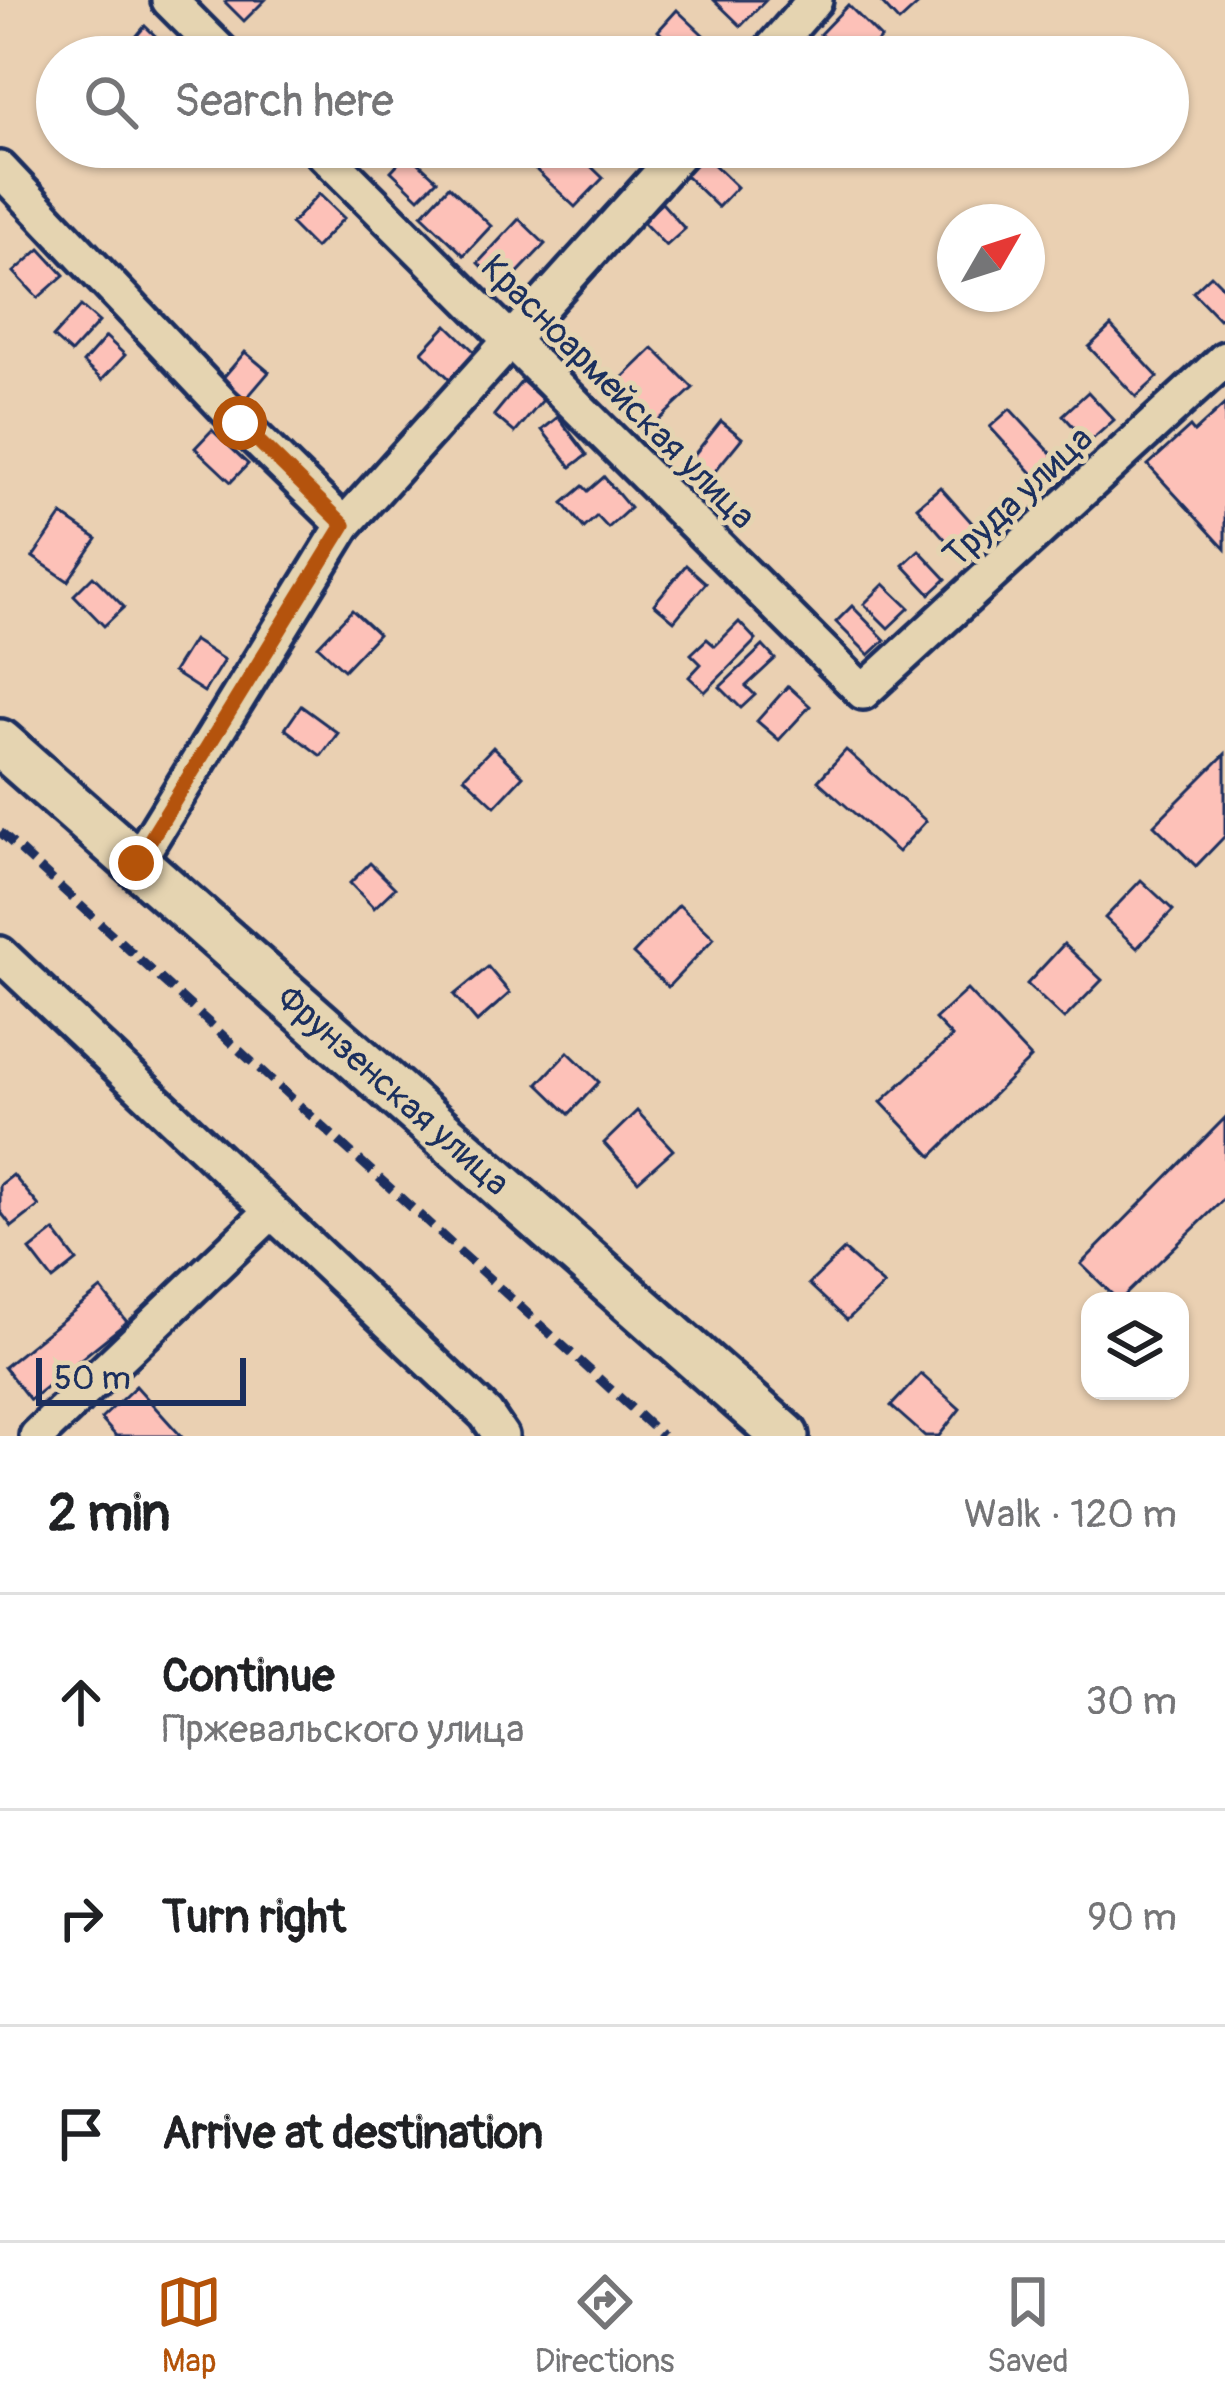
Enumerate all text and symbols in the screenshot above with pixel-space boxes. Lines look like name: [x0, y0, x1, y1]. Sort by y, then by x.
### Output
search box: [36, 36, 1189, 168]
icon: search: [78, 69, 144, 135]
text: Search here: [174, 74, 394, 130]
north arrow: [937, 204, 1045, 312]
street label: Красноармейская улица: [471, 245, 765, 539]
route start: [213, 396, 267, 450]
street label: Труда улица: [934, 416, 1102, 578]
route end: [109, 836, 163, 890]
street label: Фрунзенская улица: [268, 976, 519, 1205]
map controls: [1081, 1292, 1189, 1400]
button: layers: [1081, 1292, 1189, 1400]
scale bar: [36, 1352, 246, 1405]
text: 50 m: [54, 1358, 131, 1399]
text: 2 min: [48, 1482, 170, 1546]
text: Walk · 120 m: [964, 1490, 1177, 1539]
text: Continue: [162, 1649, 335, 1705]
icon: ahead: [48, 1669, 114, 1735]
text: 30 m: [1086, 1677, 1177, 1726]
text: Пржевальского улица: [162, 1705, 524, 1754]
icon: right: [48, 1885, 114, 1951]
text: Turn right: [162, 1890, 346, 1946]
text: 90 m: [1087, 1893, 1177, 1942]
icon: arrive: [48, 2101, 114, 2167]
text: Arrive at destination: [162, 2106, 543, 2162]
tab: Map: [156, 2269, 222, 2382]
tab: Directions: [535, 2269, 675, 2382]
tab: Saved: [987, 2269, 1069, 2382]

